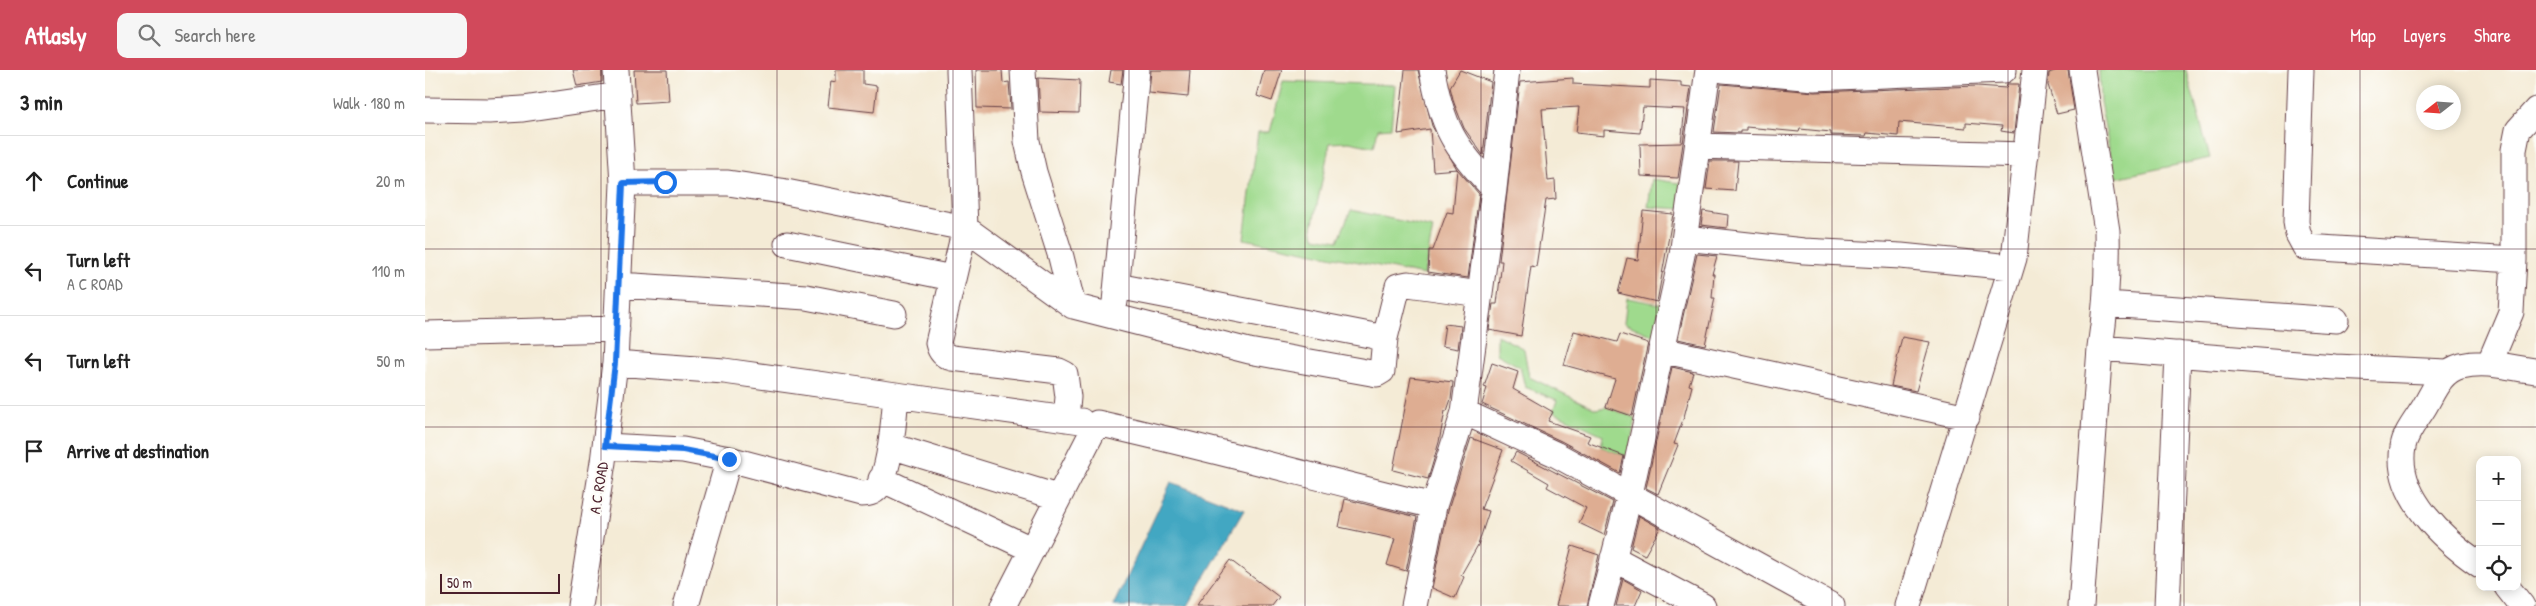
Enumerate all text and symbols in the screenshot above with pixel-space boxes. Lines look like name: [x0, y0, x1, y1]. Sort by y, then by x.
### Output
search box: [117, 13, 467, 58]
text: Atlasly: [25, 19, 87, 51]
icon: search: [135, 21, 163, 49]
text: Search here: [175, 22, 256, 48]
text: Map: [2350, 23, 2376, 48]
text: Layers: [2404, 23, 2446, 48]
text: Share: [2474, 23, 2511, 48]
north arrow: [2416, 85, 2461, 130]
text: 3 min: [20, 88, 63, 117]
text: Walk · 180 m: [333, 92, 405, 114]
icon: ahead: [20, 167, 48, 195]
text: Continue: [67, 168, 128, 194]
text: 20 m: [376, 170, 405, 192]
route start: [654, 171, 677, 194]
text: Turn left: [67, 247, 130, 273]
icon: left: [20, 257, 48, 285]
text: 110 m: [372, 260, 405, 282]
text: A C ROAD: [67, 273, 123, 295]
icon: left: [20, 347, 48, 375]
text: Turn left: [67, 348, 130, 374]
text: 50 m: [377, 350, 405, 372]
icon: arrive: [20, 437, 48, 465]
text: Arrive at destination: [67, 438, 209, 464]
route end: [718, 448, 741, 471]
map controls: [2476, 456, 2521, 591]
button: +: [2476, 456, 2521, 501]
street label: A C ROAD: [584, 460, 613, 515]
button: −: [2476, 501, 2521, 546]
button: locate: [2476, 546, 2521, 591]
scale bar: [440, 571, 560, 594]
text: 50 m: [447, 573, 472, 592]

